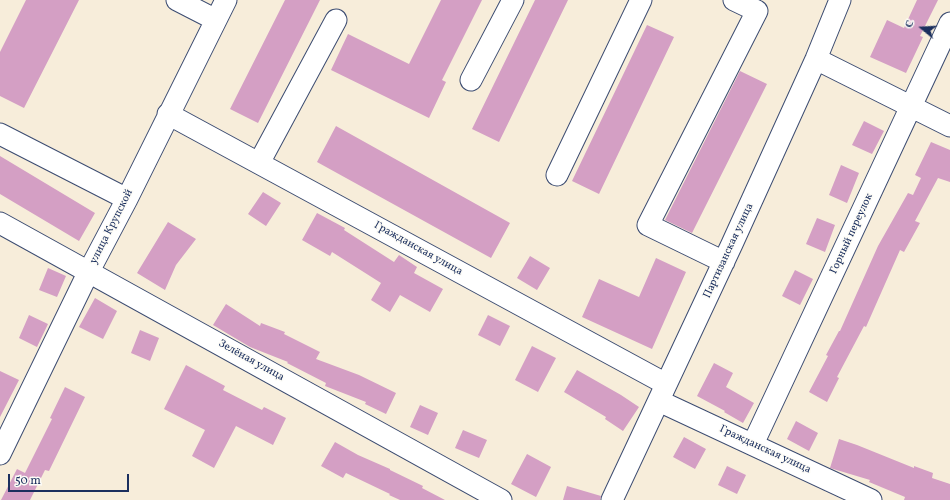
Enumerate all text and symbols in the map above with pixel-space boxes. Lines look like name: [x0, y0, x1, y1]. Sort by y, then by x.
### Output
north arrow: [902, 8, 942, 48]
text: С: [902, 18, 918, 30]
street label: улица Крупской: [88, 187, 136, 267]
street label: Горный переулок: [828, 192, 876, 276]
street label: Партизанская улица: [701, 201, 757, 301]
street label: Гражданская улица: [371, 219, 465, 279]
street label: Зелёная улица: [216, 337, 286, 385]
street label: Гражданская улица: [717, 423, 813, 477]
scale bar: [10, 466, 131, 492]
text: 50 m: [15, 473, 41, 489]

